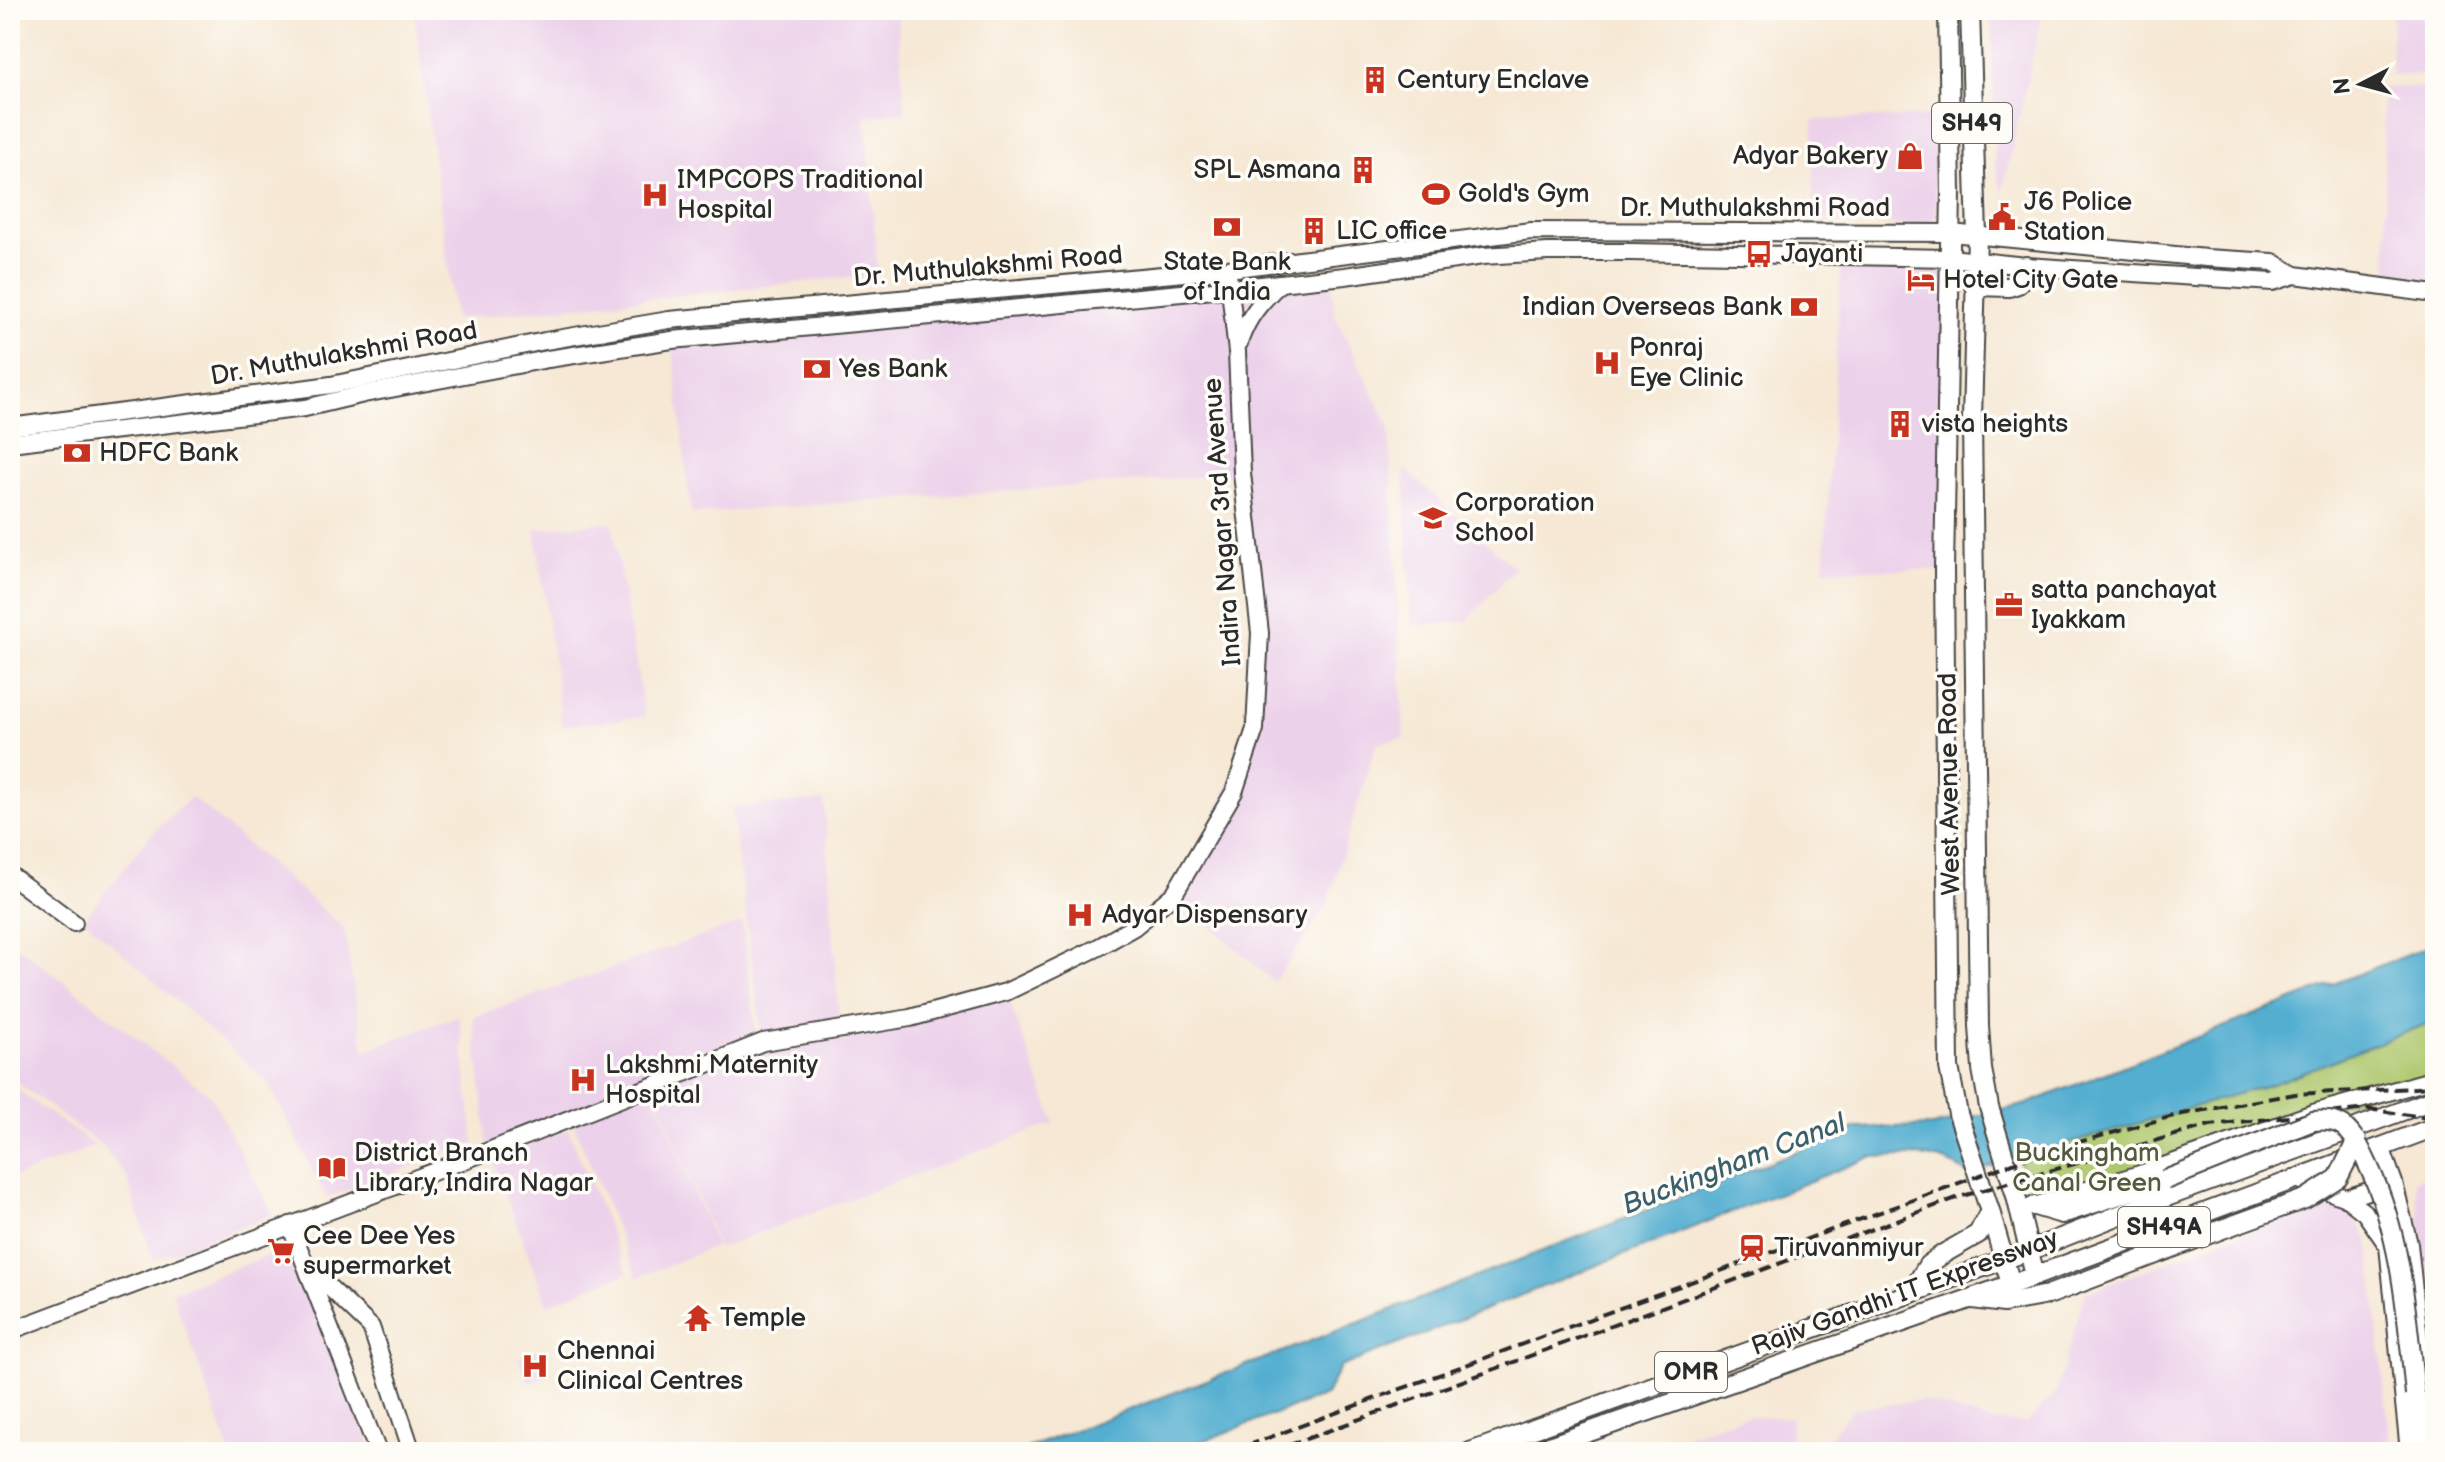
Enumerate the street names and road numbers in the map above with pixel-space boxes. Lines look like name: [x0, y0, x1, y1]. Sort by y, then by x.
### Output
road number: SH49: [1932, 103, 2012, 143]
street label: Dr. Muthulakshmi Road: [1620, 193, 1890, 224]
street label: Dr. Muthulakshmi Road: [852, 240, 1124, 294]
street label: Dr. Muthulakshmi Road: [208, 315, 480, 393]
street label: Indira Nagar 3rd Avenue: [1197, 377, 1249, 667]
street label: West Avenue Road: [1933, 672, 1967, 896]
road number: SH49A: [2118, 1207, 2210, 1247]
street label: Rajiv Gandhi IT Expressway: [1747, 1223, 2063, 1363]
road number: OMR: [1655, 1352, 1727, 1392]

